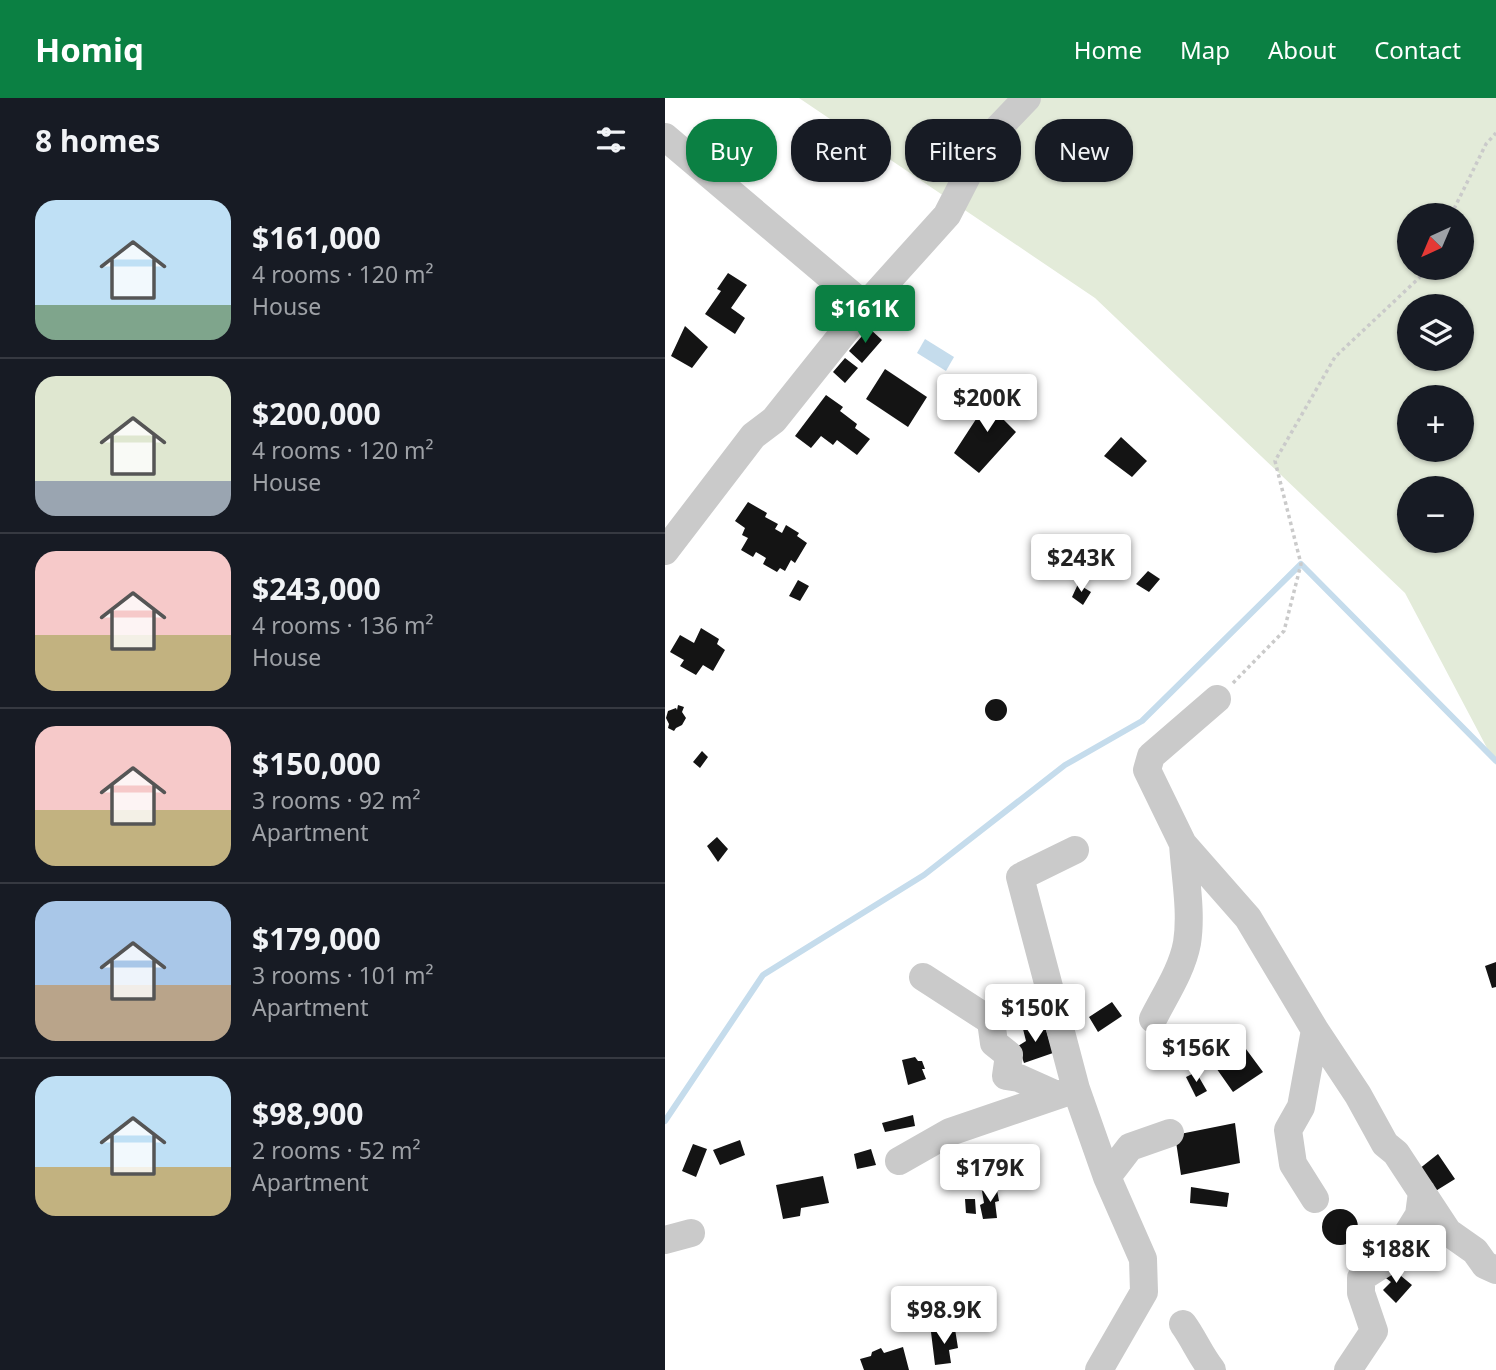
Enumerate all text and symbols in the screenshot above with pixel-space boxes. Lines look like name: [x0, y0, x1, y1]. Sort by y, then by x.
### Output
text: Homiq: [35, 27, 144, 72]
text: Home: [1074, 33, 1142, 66]
text: Map: [1180, 33, 1230, 66]
text: About: [1268, 33, 1336, 66]
text: Contact: [1374, 33, 1461, 66]
chip: Buy: [686, 119, 777, 182]
chip: Rent: [791, 119, 891, 182]
chip: Filters: [905, 119, 1021, 182]
chip: New: [1035, 119, 1133, 182]
text: 8 homes: [35, 120, 160, 161]
icon: filters: [592, 121, 630, 159]
north arrow: [1397, 203, 1473, 280]
map controls: [1397, 203, 1474, 553]
text: $161,000: [252, 217, 381, 258]
icon: home: [91, 228, 175, 312]
text: 4 rooms · 120 m²: [252, 258, 434, 290]
pin: $161K: [816, 286, 914, 345]
text: House: [252, 290, 321, 322]
text: $161K: [831, 292, 899, 324]
button: layers: [1397, 294, 1474, 371]
pin: $200K: [938, 374, 1036, 434]
text: $200K: [953, 381, 1021, 413]
button: +: [1397, 385, 1474, 462]
text: $200,000: [252, 393, 381, 434]
icon: home: [91, 404, 175, 488]
text: 4 rooms · 120 m²: [252, 434, 434, 466]
text: House: [252, 466, 321, 498]
button: −: [1397, 476, 1474, 553]
pin: $243K: [1032, 534, 1130, 594]
text: $243K: [1047, 541, 1115, 573]
text: $243,000: [252, 568, 381, 609]
icon: home: [91, 579, 175, 663]
text: 4 rooms · 136 m²: [252, 609, 434, 641]
text: House: [252, 641, 321, 673]
text: $150,000: [252, 743, 381, 784]
icon: home: [91, 754, 175, 838]
text: 3 rooms · 92 m²: [252, 784, 421, 816]
text: Apartment: [252, 816, 369, 848]
text: $179,000: [252, 918, 381, 959]
icon: home: [91, 929, 175, 1013]
text: 3 rooms · 101 m²: [252, 959, 434, 991]
pin: $150K: [986, 984, 1084, 1044]
text: Apartment: [252, 991, 369, 1023]
text: $150K: [1001, 991, 1069, 1023]
pin: $156K: [1147, 1024, 1245, 1084]
text: $156K: [1162, 1031, 1230, 1063]
text: $98,900: [252, 1093, 364, 1134]
icon: home: [91, 1104, 175, 1188]
text: 2 rooms · 52 m²: [252, 1134, 421, 1166]
pin: $179K: [941, 1144, 1039, 1204]
text: $179K: [956, 1151, 1024, 1183]
text: Apartment: [252, 1166, 369, 1198]
pin: $188K: [1347, 1226, 1445, 1285]
text: $188K: [1362, 1232, 1430, 1264]
pin: $98.9K: [887, 1286, 1001, 1346]
text: $98.9K: [907, 1293, 981, 1325]

